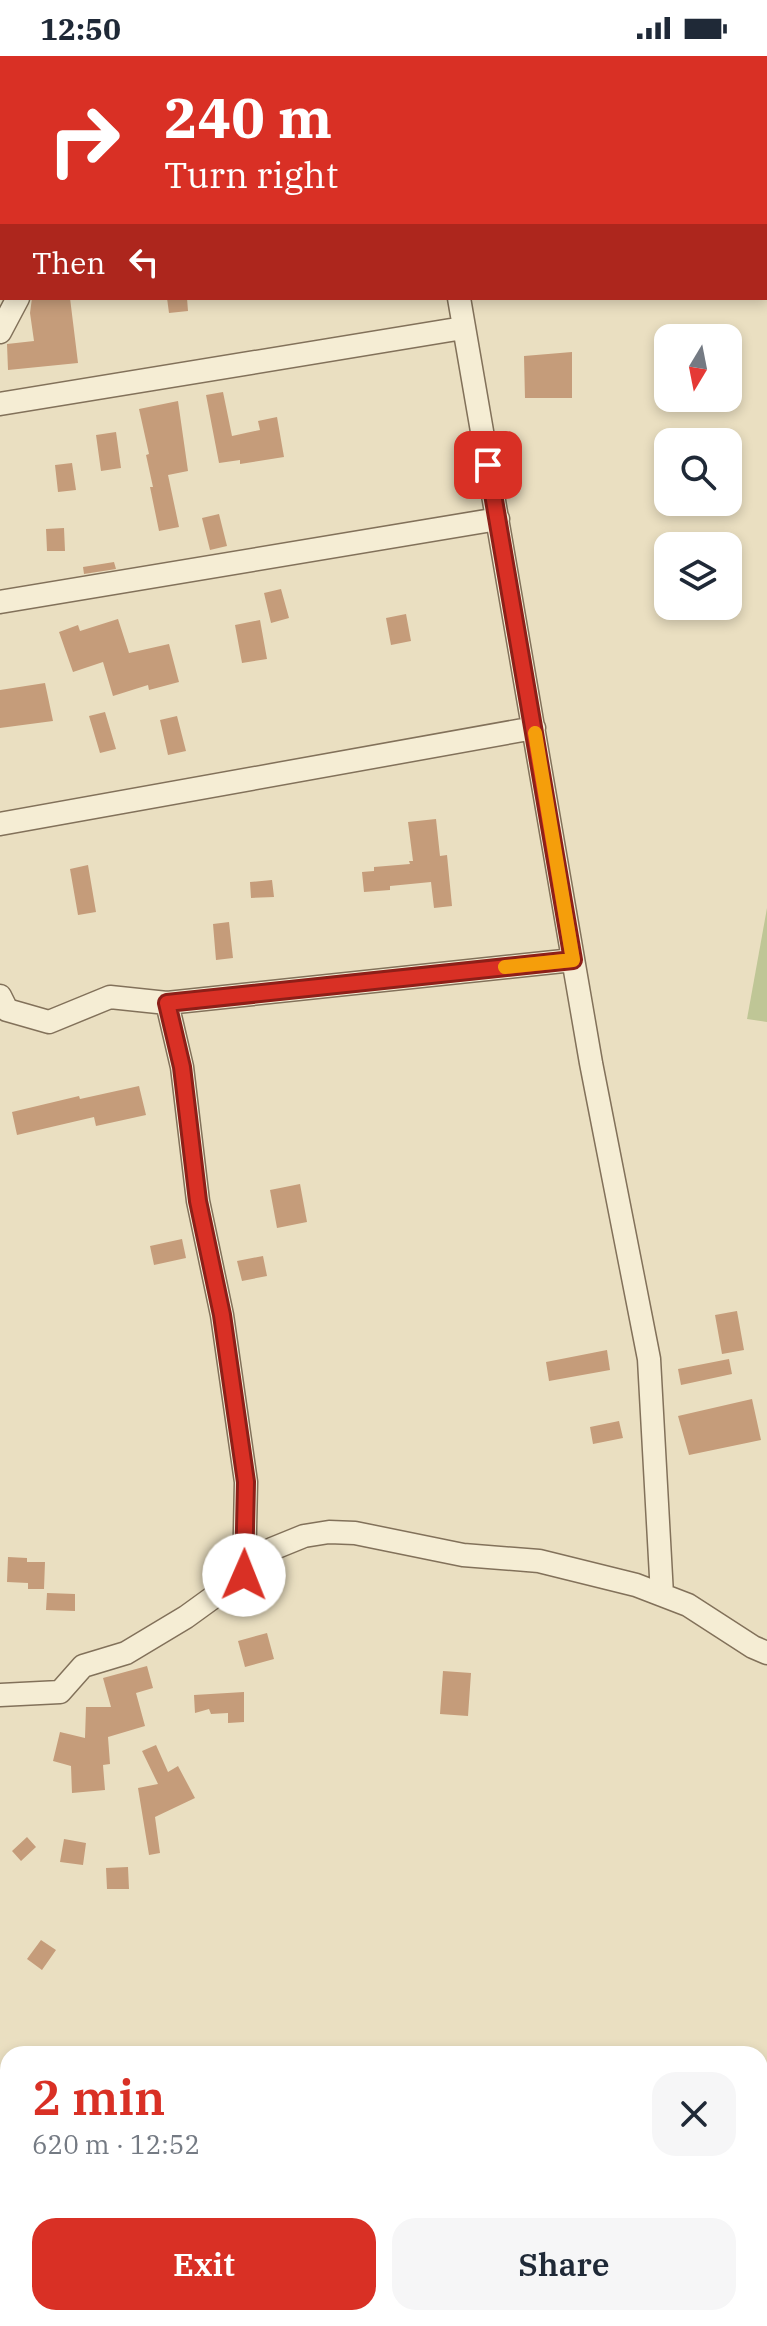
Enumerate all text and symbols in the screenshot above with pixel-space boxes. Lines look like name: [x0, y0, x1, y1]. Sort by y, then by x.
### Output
text: 12:50: [40, 9, 121, 48]
text: 240 m: [164, 81, 332, 153]
icon: right: [32, 88, 136, 192]
text: Turn right: [164, 151, 338, 198]
icon: left: [122, 240, 166, 284]
text: Then: [32, 243, 106, 282]
north arrow: [654, 324, 742, 412]
map controls: [654, 324, 742, 620]
button: search: [654, 428, 742, 516]
pin: [454, 431, 522, 499]
icon: arrive: [466, 443, 510, 487]
button: layers: [654, 532, 742, 620]
position arrow: [202, 1533, 286, 1617]
text: 2 min: [32, 2066, 165, 2128]
button: close: [652, 2072, 736, 2156]
text: 620 m · 12:52: [32, 2127, 200, 2161]
button: Exit: [32, 2218, 376, 2310]
button: Share: [392, 2218, 736, 2310]

